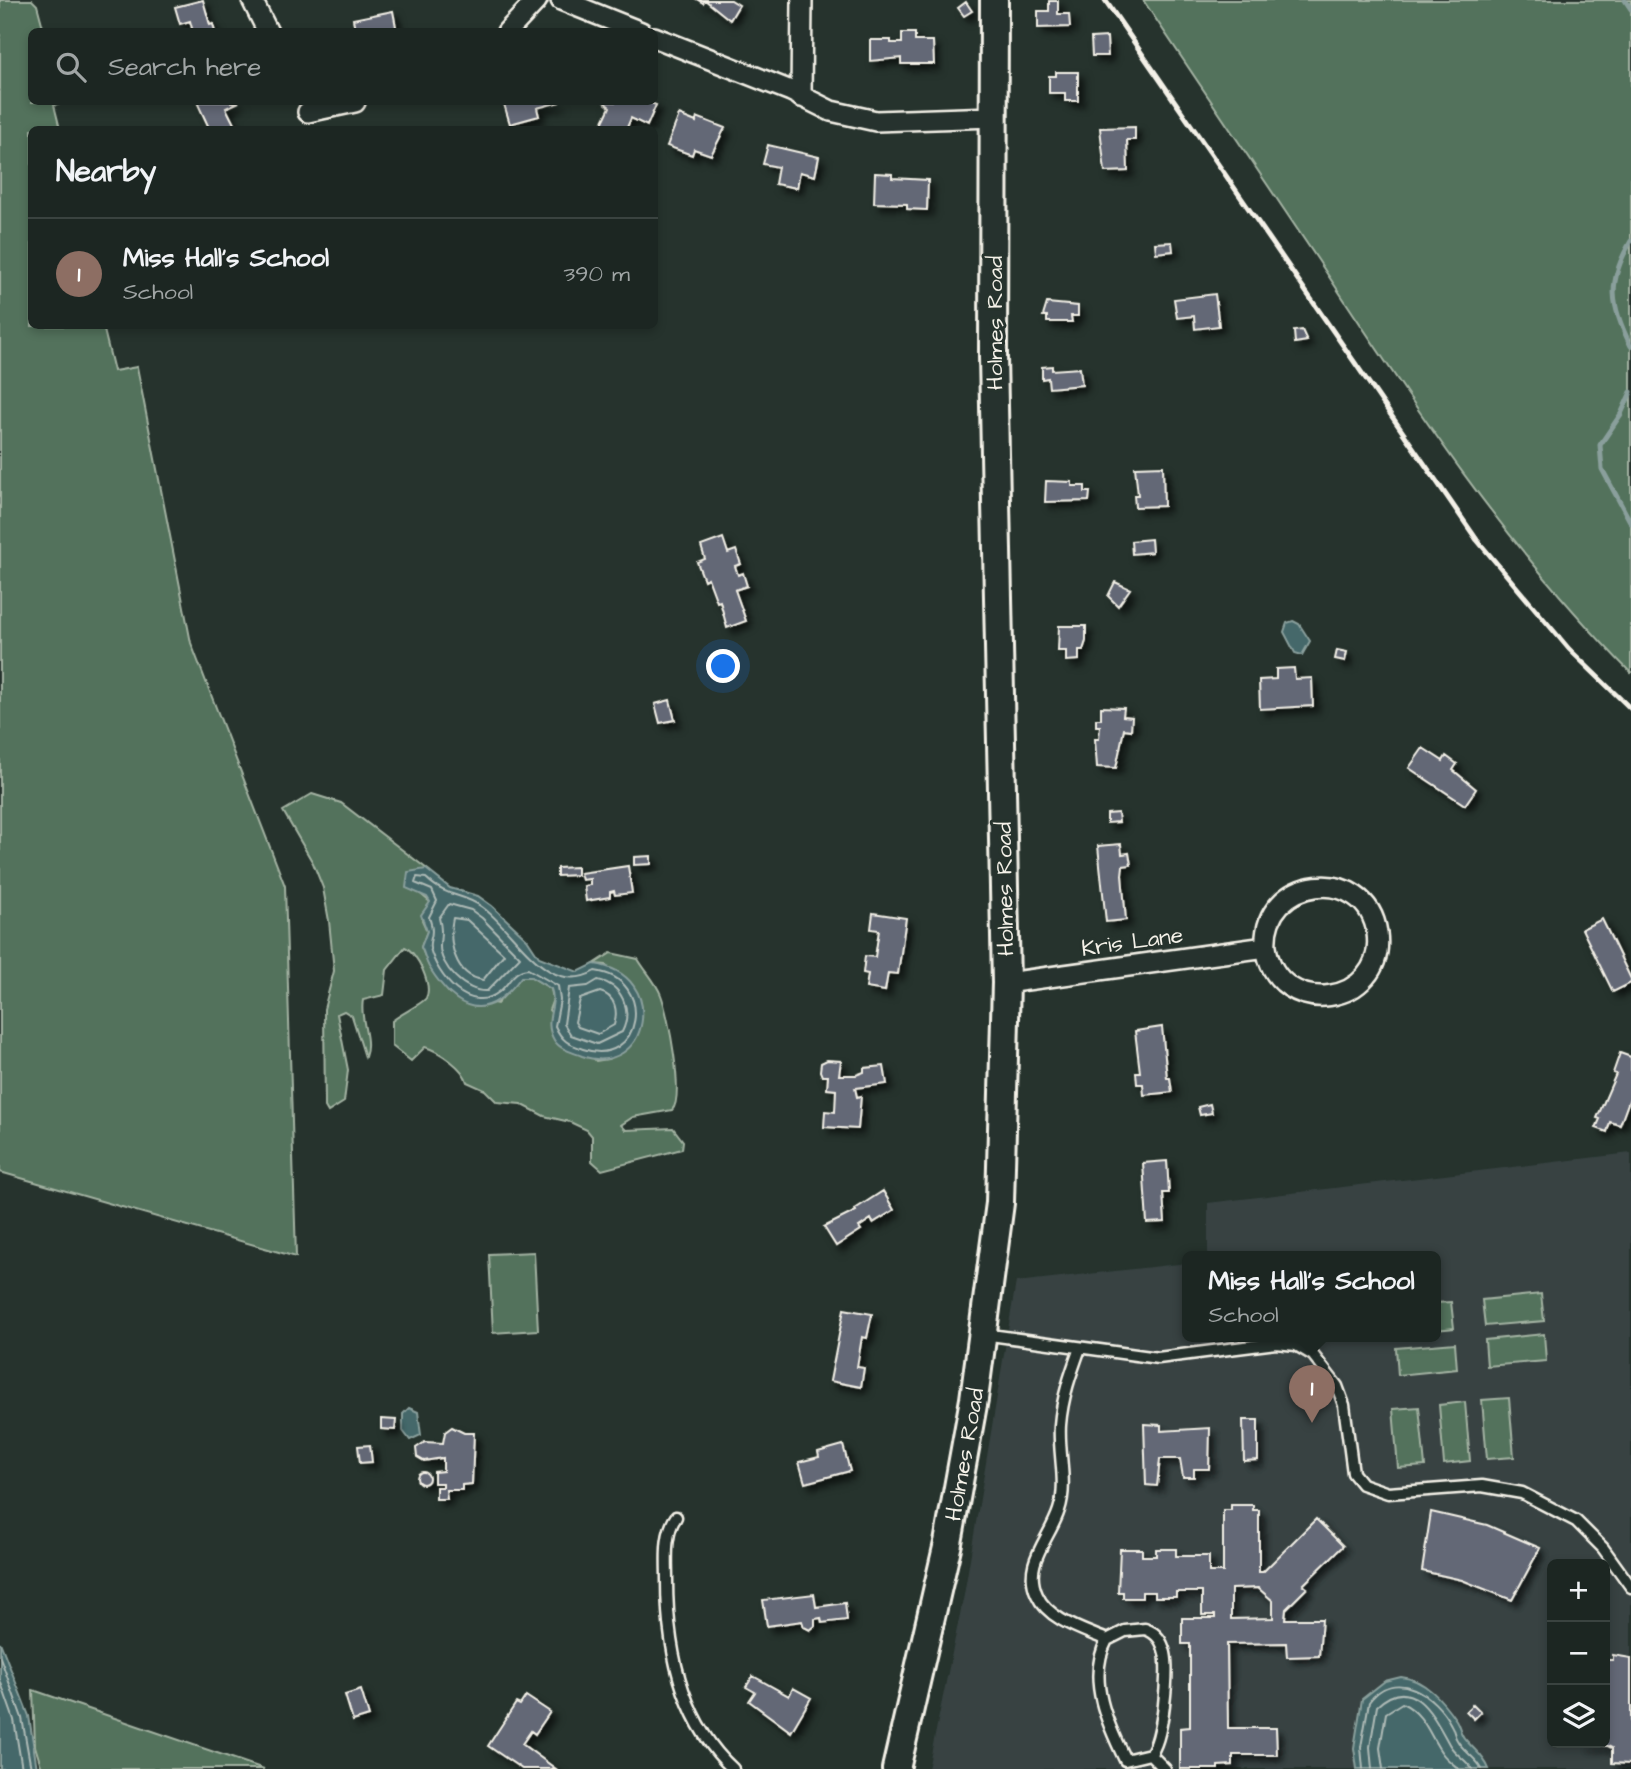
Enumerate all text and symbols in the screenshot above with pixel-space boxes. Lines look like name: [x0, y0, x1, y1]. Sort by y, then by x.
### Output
search box: [28, 28, 658, 105]
icon: search: [52, 48, 90, 86]
text: Search here: [108, 49, 261, 85]
text: Nearby: [56, 151, 156, 193]
text: Miss Hall's School: [123, 240, 329, 276]
street label: Holmes Road: [979, 256, 1011, 390]
text: 1: [78, 258, 80, 290]
text: 390 m: [564, 258, 630, 290]
text: School: [123, 276, 193, 308]
your location: [706, 649, 740, 683]
street label: Holmes Road: [988, 821, 1022, 956]
street label: Kris Lane: [1079, 919, 1185, 965]
popup: [1182, 1251, 1441, 1342]
text: Miss Hall's School: [1208, 1263, 1415, 1299]
text: School: [1208, 1299, 1279, 1331]
pin: 1: [1289, 1365, 1335, 1423]
street label: Holmes Road: [937, 1386, 992, 1524]
map controls: [1547, 1559, 1610, 1748]
button: +: [1547, 1559, 1610, 1622]
button: −: [1547, 1622, 1610, 1685]
button: layers: [1547, 1685, 1610, 1748]

